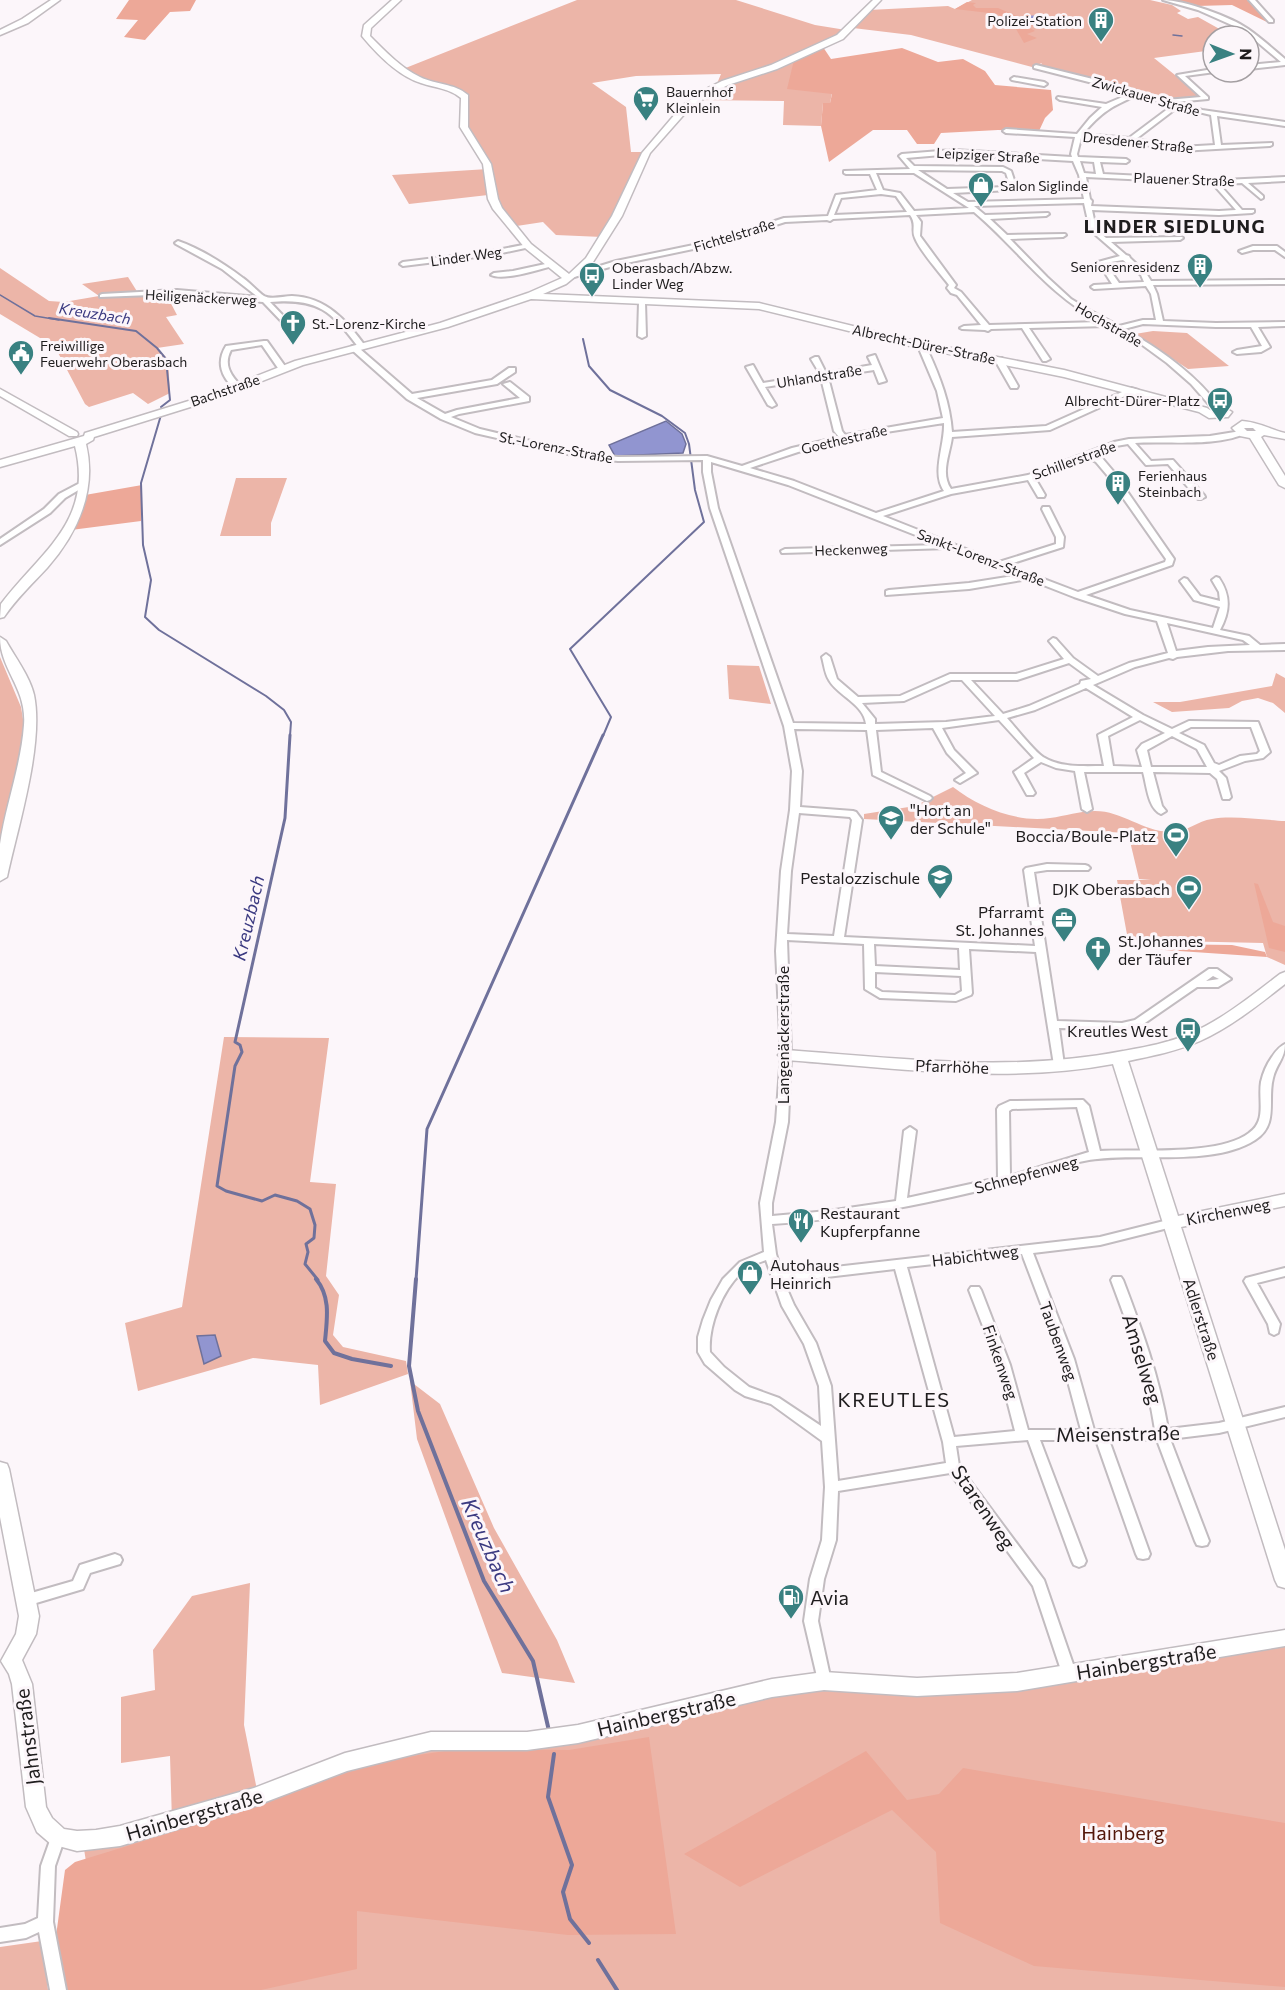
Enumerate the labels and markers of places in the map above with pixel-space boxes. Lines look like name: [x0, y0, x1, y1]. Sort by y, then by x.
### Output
building icon: Polizei-Station: [1086, 5, 1116, 43]
place label: Polizei-Station: [987, 12, 1082, 29]
place label: Bauernhof Kleinlein: [666, 83, 733, 116]
supermarket icon: Bauernhof Kleinlein: [631, 84, 661, 122]
shop icon: Salon Siglinde: [966, 170, 996, 208]
place label: Salon Siglinde: [1000, 177, 1088, 194]
building icon: Seniorenresidenz: [1185, 251, 1215, 289]
place label: Seniorenresidenz: [1071, 258, 1180, 275]
place label: Oberasbach/Abzw. Linder Weg: [612, 259, 732, 292]
bus stop icon: Oberasbach/Abzw. Linder Weg: [577, 260, 607, 298]
church icon: St.-Lorenz-Kirche: [278, 308, 308, 346]
place label: St.-Lorenz-Kirche: [312, 315, 426, 332]
place label: Freiwillige Feuerwehr Oberasbach: [40, 337, 187, 370]
public building icon: Freiwillige Feuerwehr Oberasbach: [6, 338, 36, 376]
bus stop icon: Albrecht-Dürer-Platz: [1205, 385, 1235, 423]
place label: Albrecht-Dürer-Platz: [1064, 392, 1200, 409]
place label: Ferienhaus Steinbach: [1138, 467, 1207, 500]
building icon: Ferienhaus Steinbach: [1103, 468, 1133, 506]
place label: "Hort an der Schule": [910, 800, 991, 837]
school or university icon: "Hort an der Schule": [876, 803, 906, 841]
sports icon: Boccia/Boule-Platz: [1161, 820, 1191, 858]
place label: Boccia/Boule-Platz: [1016, 826, 1156, 845]
school or university icon: Pestalozzischule: [925, 862, 955, 900]
place label: Pestalozzischule: [800, 868, 920, 887]
sports icon: DJK Oberasbach: [1174, 873, 1204, 911]
place label: DJK Oberasbach: [1052, 879, 1170, 898]
place label: Pfarramt St. Johannes: [956, 902, 1044, 939]
office icon: Pfarramt St. Johannes: [1049, 905, 1079, 943]
place label: St.Johannes der Täufer: [1118, 931, 1203, 968]
church icon: St.Johannes der Täufer: [1083, 934, 1113, 972]
bus stop icon: Kreutles West: [1173, 1015, 1203, 1053]
place label: Kreutles West: [1067, 1021, 1168, 1040]
place label: Restaurant Kupferpfanne: [820, 1203, 920, 1240]
restaurant icon: Restaurant Kupferpfanne: [786, 1206, 816, 1244]
place label: Autohaus Heinrich: [770, 1255, 840, 1292]
shop icon: Autohaus Heinrich: [735, 1258, 765, 1296]
fuel station icon: Avia: [776, 1582, 806, 1620]
place label: Avia: [810, 1585, 849, 1609]

